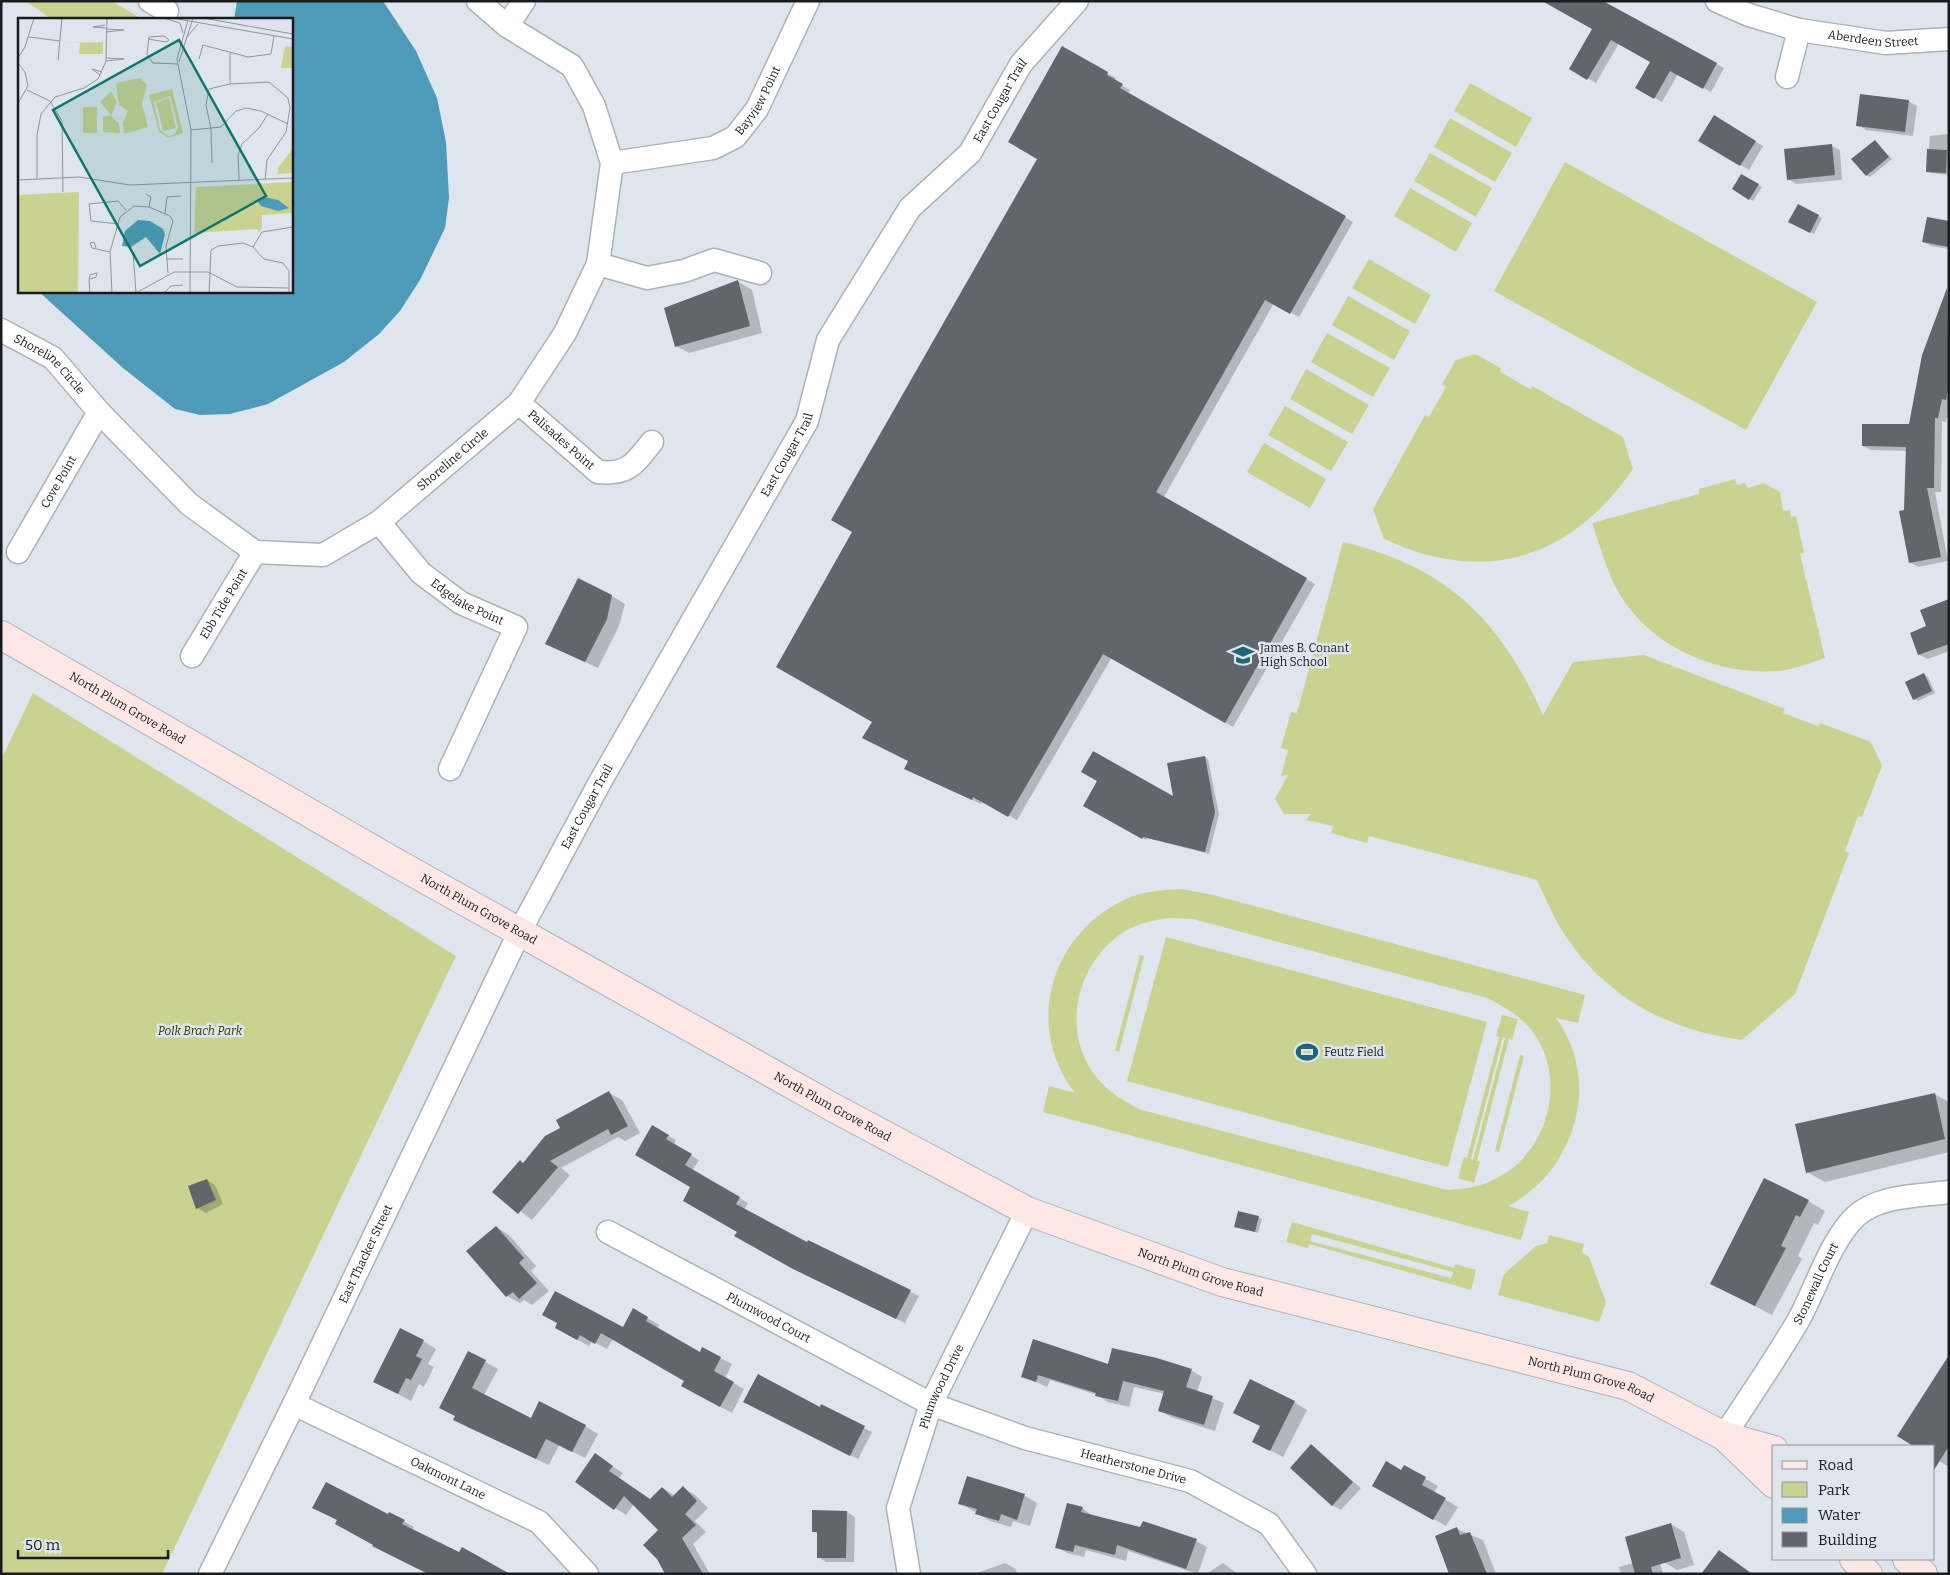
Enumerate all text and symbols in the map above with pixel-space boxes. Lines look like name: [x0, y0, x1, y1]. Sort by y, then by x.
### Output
inset map: [18, 18, 292, 292]
street label: Aberdeen Street: [1827, 27, 1920, 50]
street label: East Cougar Trail: [971, 55, 1030, 145]
street label: Bayview Point: [732, 63, 784, 138]
street label: Shoreline Circle: [11, 331, 88, 397]
street label: Palisades Point: [525, 407, 598, 473]
street label: East Cougar Trail: [758, 411, 816, 499]
street label: Shoreline Circle: [414, 425, 491, 494]
street label: Cove Point: [38, 452, 80, 511]
street label: Ebb Tide Point: [197, 566, 251, 641]
street label: Edgelake Point: [428, 576, 507, 628]
place label: James B. Conant High School: [1259, 641, 1350, 669]
school or university icon: James B. Conant High School: [1230, 642, 1256, 668]
street label: North Plum Grove Road: [67, 669, 188, 747]
street label: East Cougar Trail: [558, 761, 616, 851]
street label: North Plum Grove Road: [418, 871, 540, 947]
park label: Polk Brach Park: [158, 1024, 243, 1038]
sports icon: Feutz Field: [1294, 1039, 1320, 1065]
place label: Feutz Field: [1324, 1045, 1384, 1059]
street label: North Plum Grove Road: [772, 1069, 894, 1144]
street label: East Thacker Street: [336, 1202, 396, 1306]
street label: Stonewall Court: [1790, 1240, 1842, 1327]
street label: North Plum Grove Road: [1136, 1245, 1265, 1299]
street label: Plumwood Court: [724, 1289, 814, 1346]
street label: Plumwood Drive: [917, 1342, 967, 1431]
street label: North Plum Grove Road: [1526, 1354, 1656, 1405]
legend: [1772, 1445, 1935, 1560]
street label: Heatherstone Drive: [1079, 1446, 1188, 1487]
street label: Oakmont Lane: [408, 1454, 488, 1502]
text: Road: [1818, 1456, 1853, 1474]
text: Park: [1818, 1481, 1850, 1499]
text: Water: [1818, 1506, 1861, 1524]
scale bar: [18, 1528, 168, 1560]
text: Building: [1818, 1531, 1877, 1549]
text: 50 m: [25, 1536, 61, 1554]

